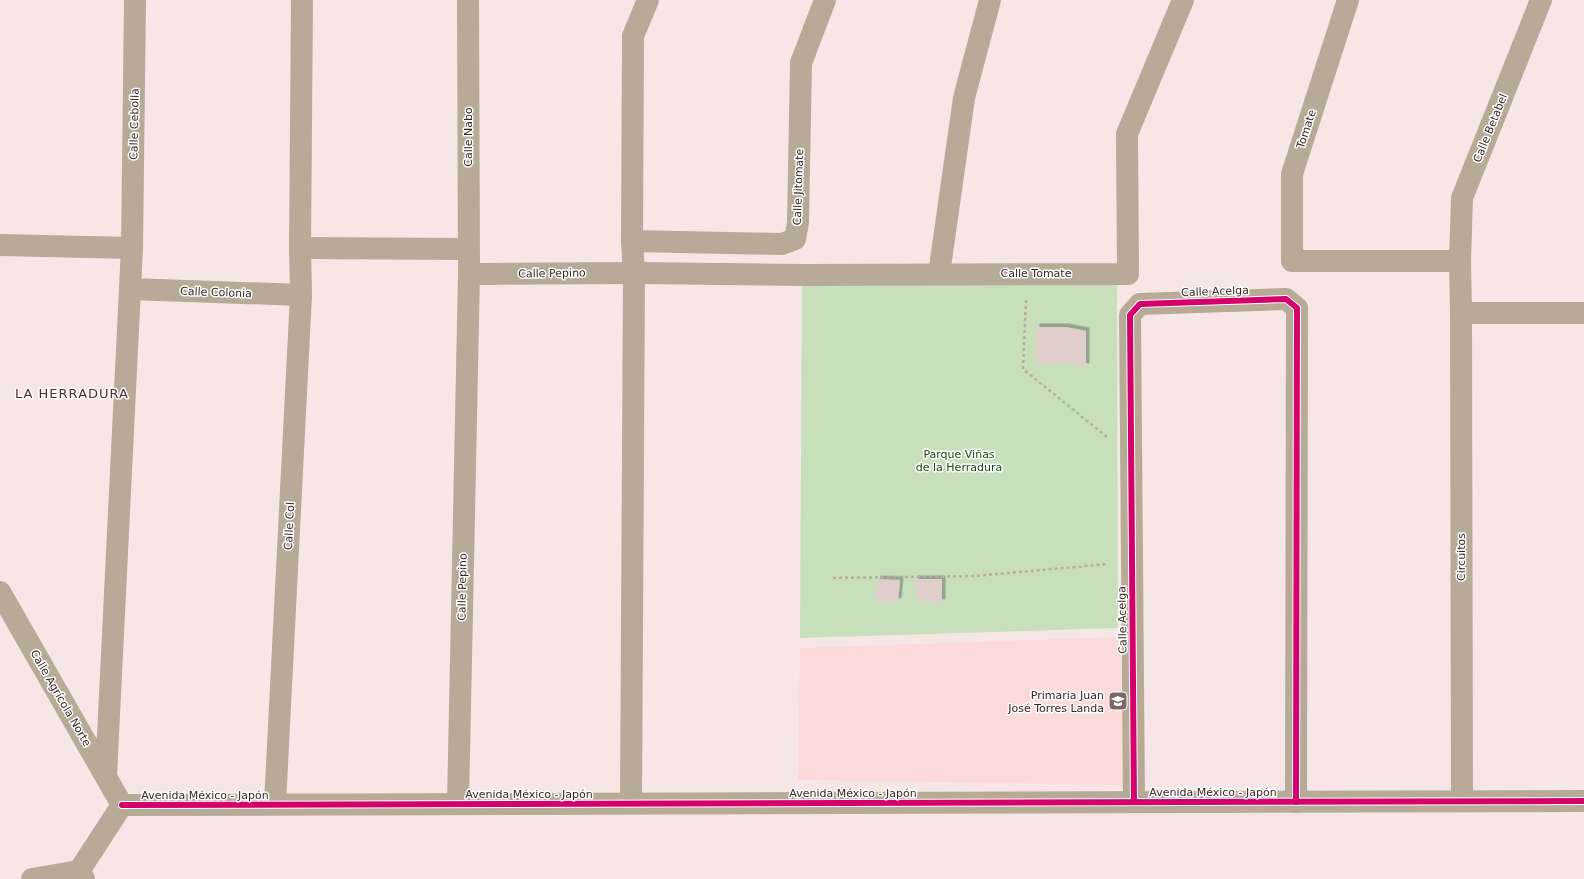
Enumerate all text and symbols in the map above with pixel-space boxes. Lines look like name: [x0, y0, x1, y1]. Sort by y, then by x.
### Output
street label: Calle Cebolla: [127, 88, 142, 160]
street label: Calle Betabel: [1471, 92, 1510, 164]
street label: Calle Nabo: [462, 107, 475, 167]
street label: Tomate: [1294, 108, 1319, 151]
street label: Calle Jitomate: [791, 148, 806, 226]
street label: Calle Pepino: [518, 266, 586, 281]
street label: Calle Tomate: [1001, 267, 1072, 280]
street label: Calle Acelga: [1181, 284, 1249, 299]
street label: Calle Colonia: [180, 285, 252, 300]
district label: LA HERRADURA: [15, 386, 129, 401]
park label: Parque Viñas de la Herradura: [916, 448, 1002, 474]
street label: Calle Col: [282, 502, 297, 550]
street label: Circuitos: [1455, 533, 1468, 581]
street label: Calle Pepino: [455, 553, 470, 621]
street label: Calle Acelga: [1115, 586, 1130, 654]
street label: Calle Agrícola Norte: [28, 648, 94, 749]
place label: Primaria Juan José Torres Landa: [1007, 689, 1104, 715]
school or university icon: Primaria Juan José Torres Landa: [1107, 690, 1129, 712]
street label: Avenida México - Japón: [1149, 786, 1277, 799]
street label: Avenida México - Japón: [789, 787, 917, 800]
street label: Avenida México - Japón: [465, 788, 593, 801]
street label: Avenida México - Japón: [141, 789, 269, 802]

